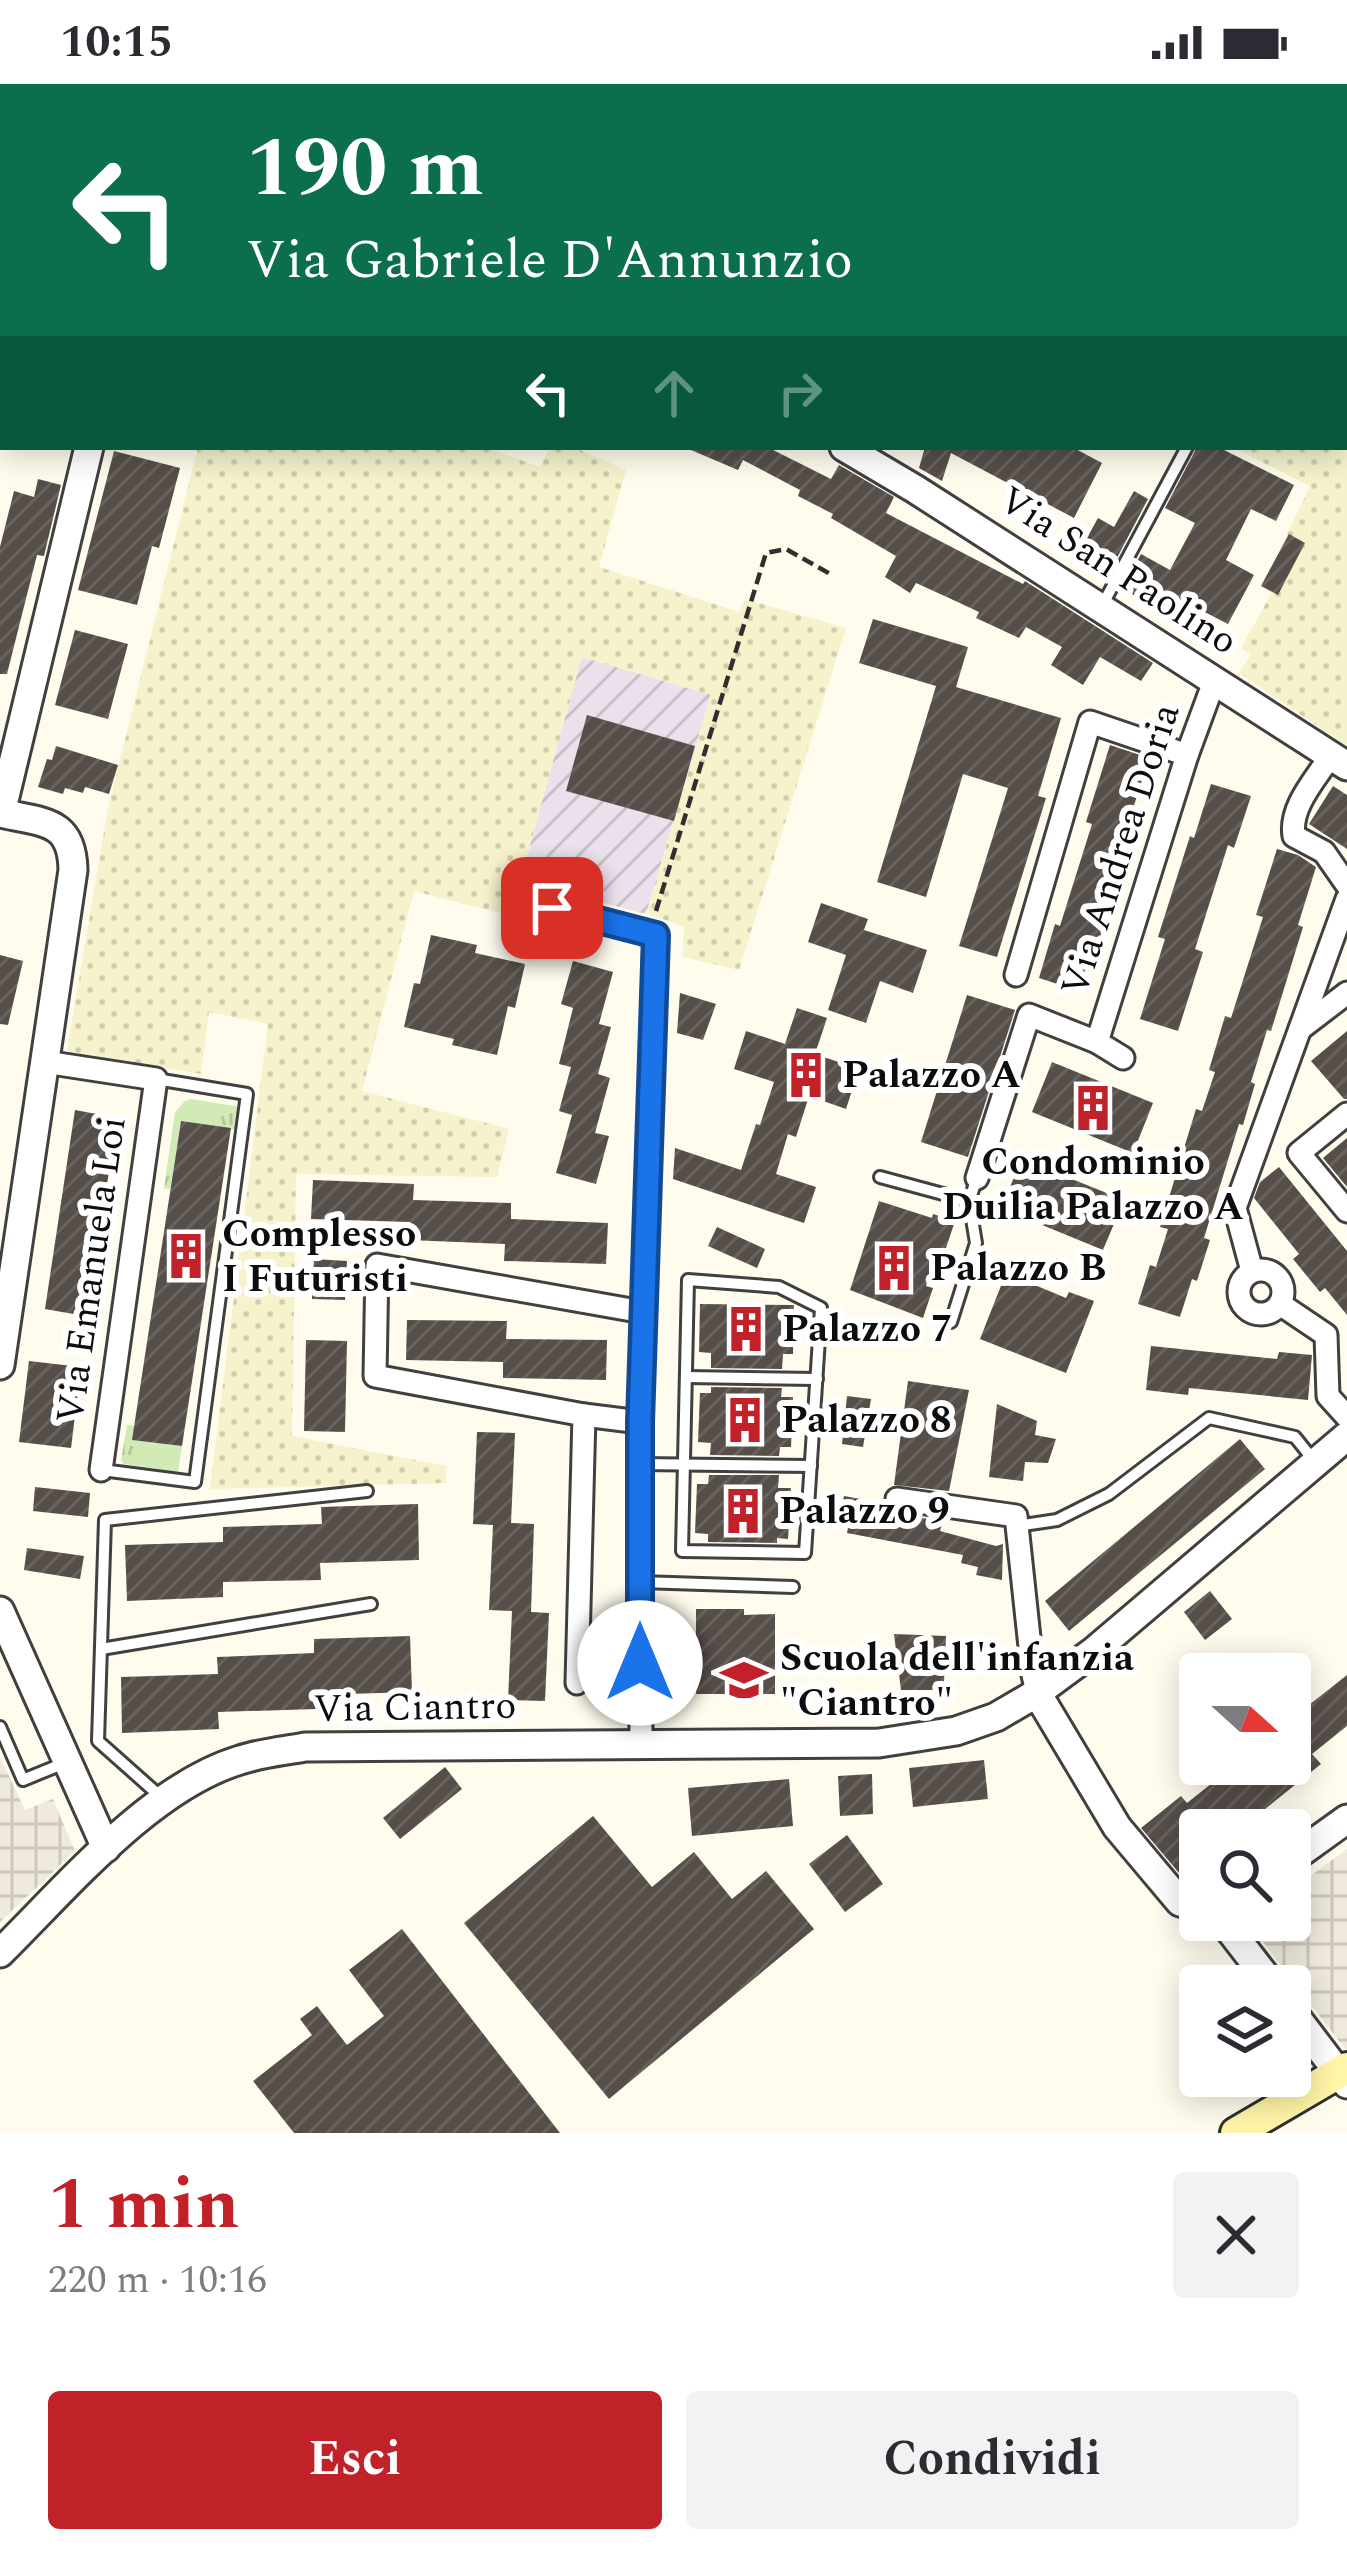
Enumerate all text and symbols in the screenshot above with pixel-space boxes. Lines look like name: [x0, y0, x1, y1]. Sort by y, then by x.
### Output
text: 10:15: [60, 8, 173, 77]
text: 190 m: [246, 105, 484, 233]
icon: left: [48, 132, 204, 288]
text: Via Gabriele D'Annunzio: [246, 220, 853, 302]
icon: left: [515, 360, 581, 426]
icon: ahead: [641, 360, 707, 426]
icon: right: [767, 360, 833, 426]
street label: Via San Paolino: [987, 471, 1249, 671]
street label: Via Andrea Doria: [1046, 696, 1196, 1004]
pin: [501, 857, 603, 959]
icon: arrive: [519, 875, 585, 941]
place label: Palazzo A: [842, 1046, 1021, 1105]
building icon: Palazzo A: [781, 1050, 831, 1100]
building icon: Condominio Duilia Palazzo A: [1068, 1083, 1118, 1133]
street label: Via Emanuela Loi: [41, 1113, 143, 1427]
place label: Condominio Duilia Palazzo A: [942, 1133, 1244, 1237]
place label: Complesso I Futuristi: [222, 1205, 416, 1309]
building icon: Complesso I Futuristi: [161, 1231, 211, 1281]
place label: Palazzo B: [930, 1239, 1106, 1298]
building icon: Palazzo B: [869, 1243, 919, 1293]
place label: Palazzo 7: [782, 1300, 953, 1359]
building icon: Palazzo 7: [721, 1304, 771, 1354]
place label: Palazzo 8: [781, 1391, 952, 1450]
building icon: Palazzo 8: [720, 1395, 770, 1445]
place label: Palazzo 9: [779, 1482, 950, 1541]
building icon: Palazzo 9: [718, 1486, 768, 1536]
position arrow: [577, 1600, 703, 1726]
place label: Scuola dell'infanzia "Ciantro": [780, 1629, 1134, 1733]
north arrow: [1179, 1653, 1311, 1785]
map controls: [1179, 1653, 1311, 2097]
school or university icon: Scuola dell'infanzia "Ciantro": [719, 1655, 769, 1705]
street label: Via Ciantro: [313, 1677, 517, 1739]
button: search: [1179, 1809, 1311, 1941]
button: layers: [1179, 1965, 1311, 2097]
text: 1 min: [48, 2151, 240, 2260]
button: close: [1173, 2172, 1299, 2298]
text: 220 m · 10:16: [48, 2251, 267, 2310]
button: Esci: [48, 2391, 662, 2529]
button: Condividi: [686, 2391, 1299, 2529]

